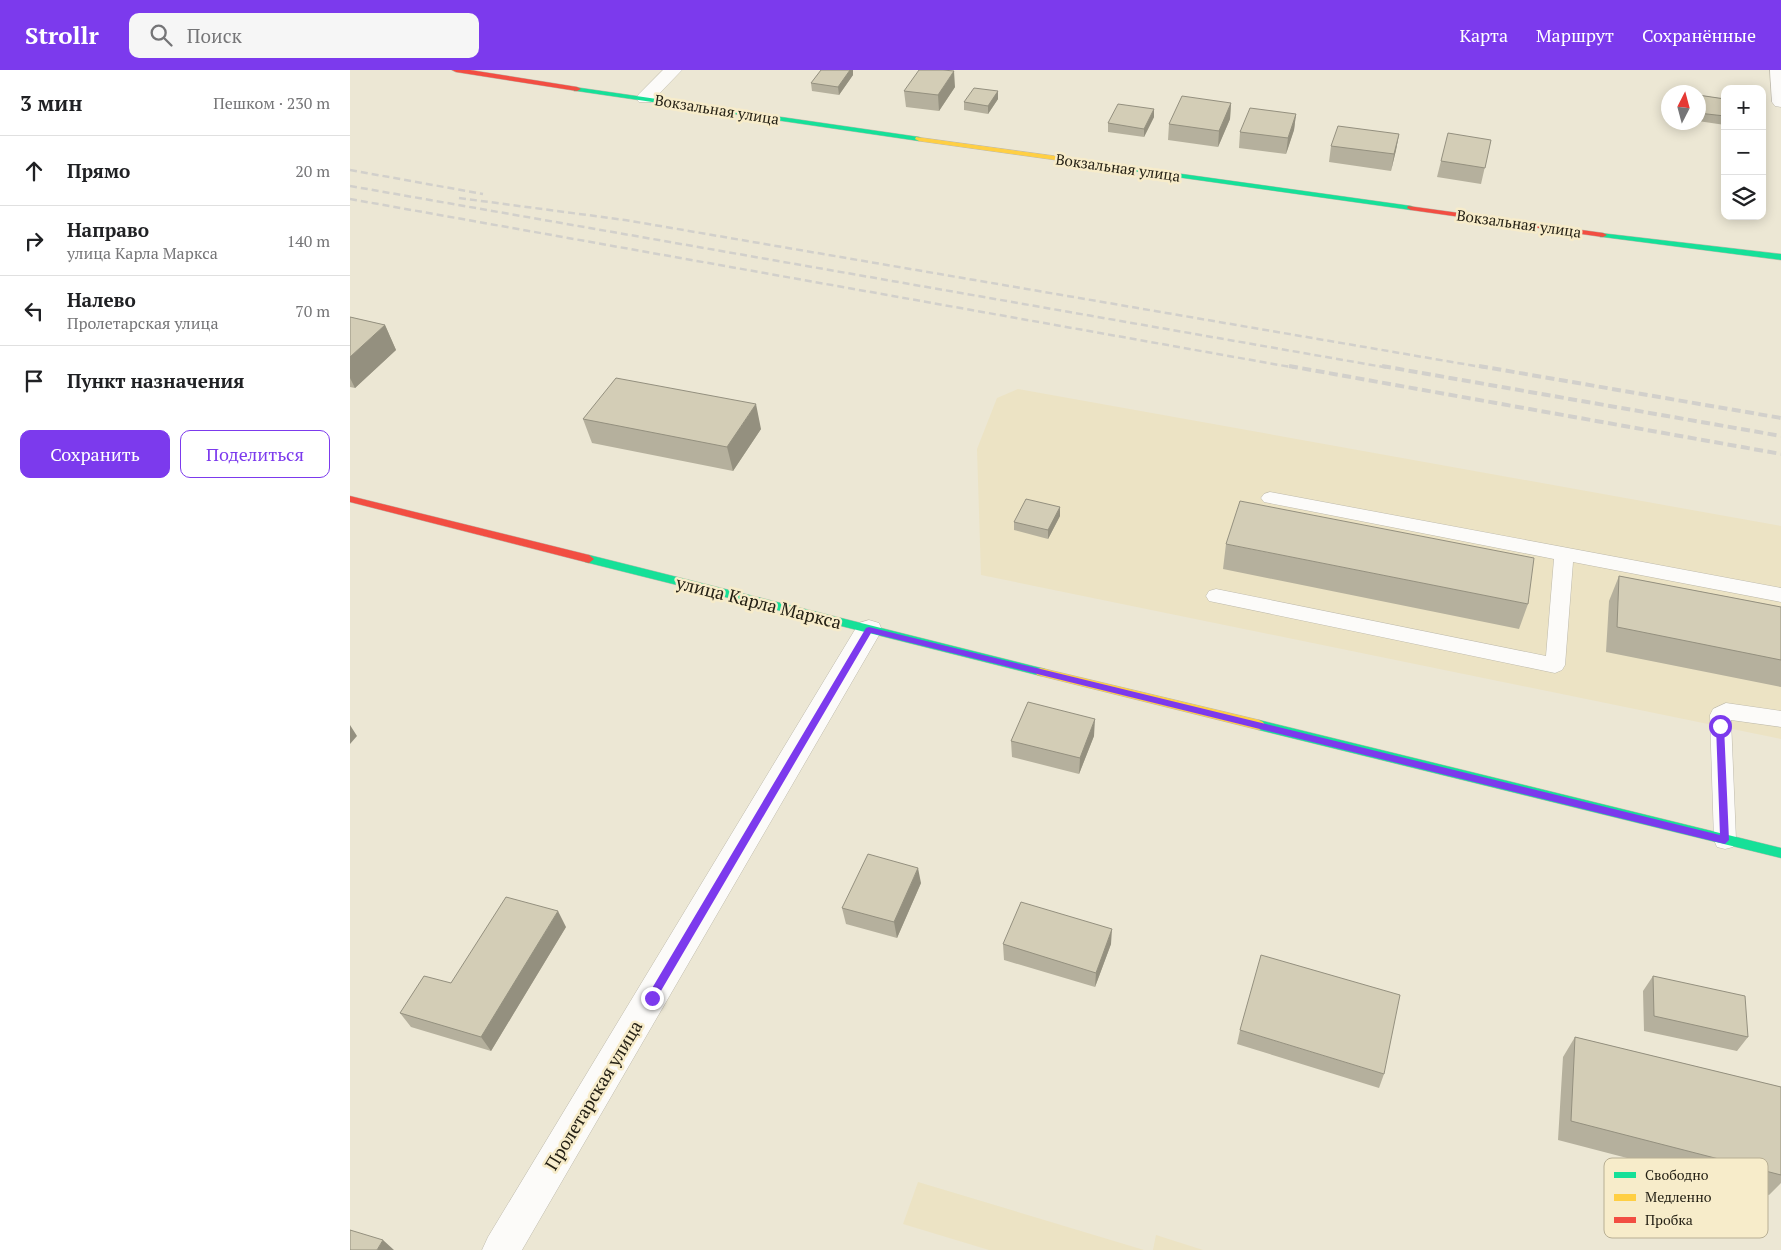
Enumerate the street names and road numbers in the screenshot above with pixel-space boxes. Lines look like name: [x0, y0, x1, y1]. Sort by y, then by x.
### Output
street label: Вокзальная улица: [653, 89, 781, 129]
street label: Вокзальная улица: [1054, 148, 1182, 186]
street label: Вокзальная улица: [1455, 204, 1583, 242]
street label: улица Карла Маркса: [673, 570, 844, 634]
street label: Пролетарская улица: [539, 1016, 647, 1174]

